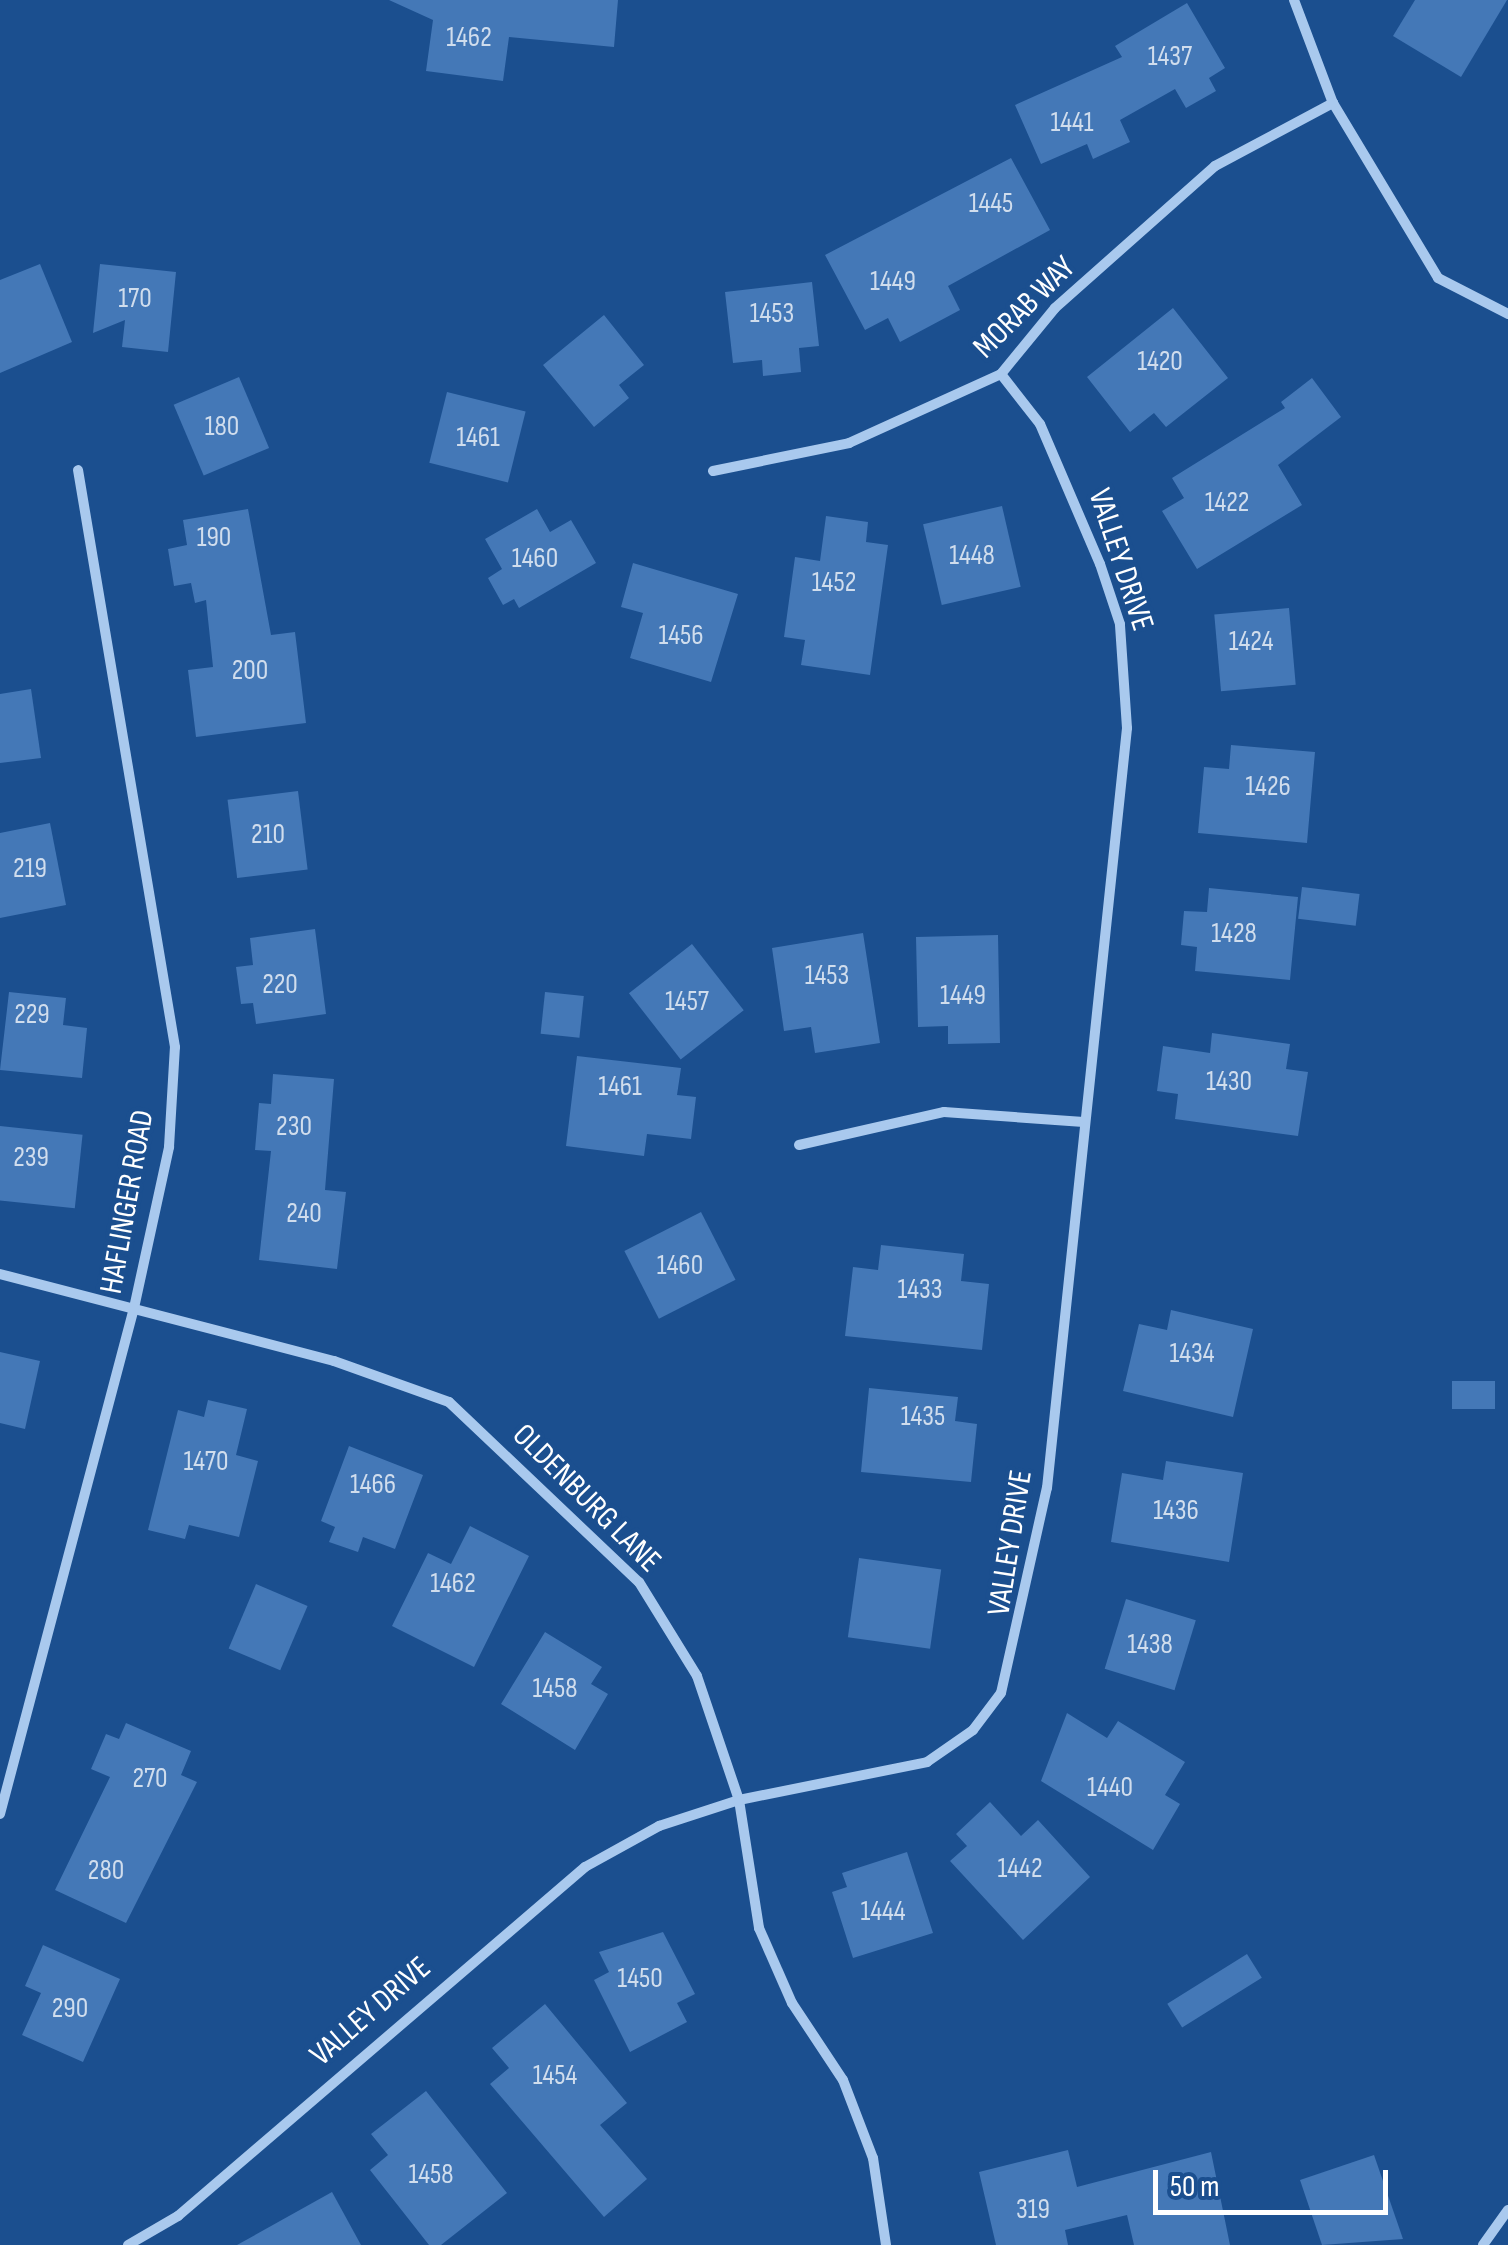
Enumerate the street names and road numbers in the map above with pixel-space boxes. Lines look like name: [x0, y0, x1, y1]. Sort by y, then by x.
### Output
street label: MORAB WAY: [966, 249, 1084, 367]
street label: VALLEY DRIVE: [1079, 484, 1161, 636]
street label: HAFLINGER ROAD: [93, 1107, 163, 1297]
street label: OLDENBURG LANE: [504, 1417, 668, 1581]
street label: VALLEY DRIVE: [981, 1467, 1041, 1619]
street label: VALLEY DRIVE: [303, 1949, 439, 2075]

